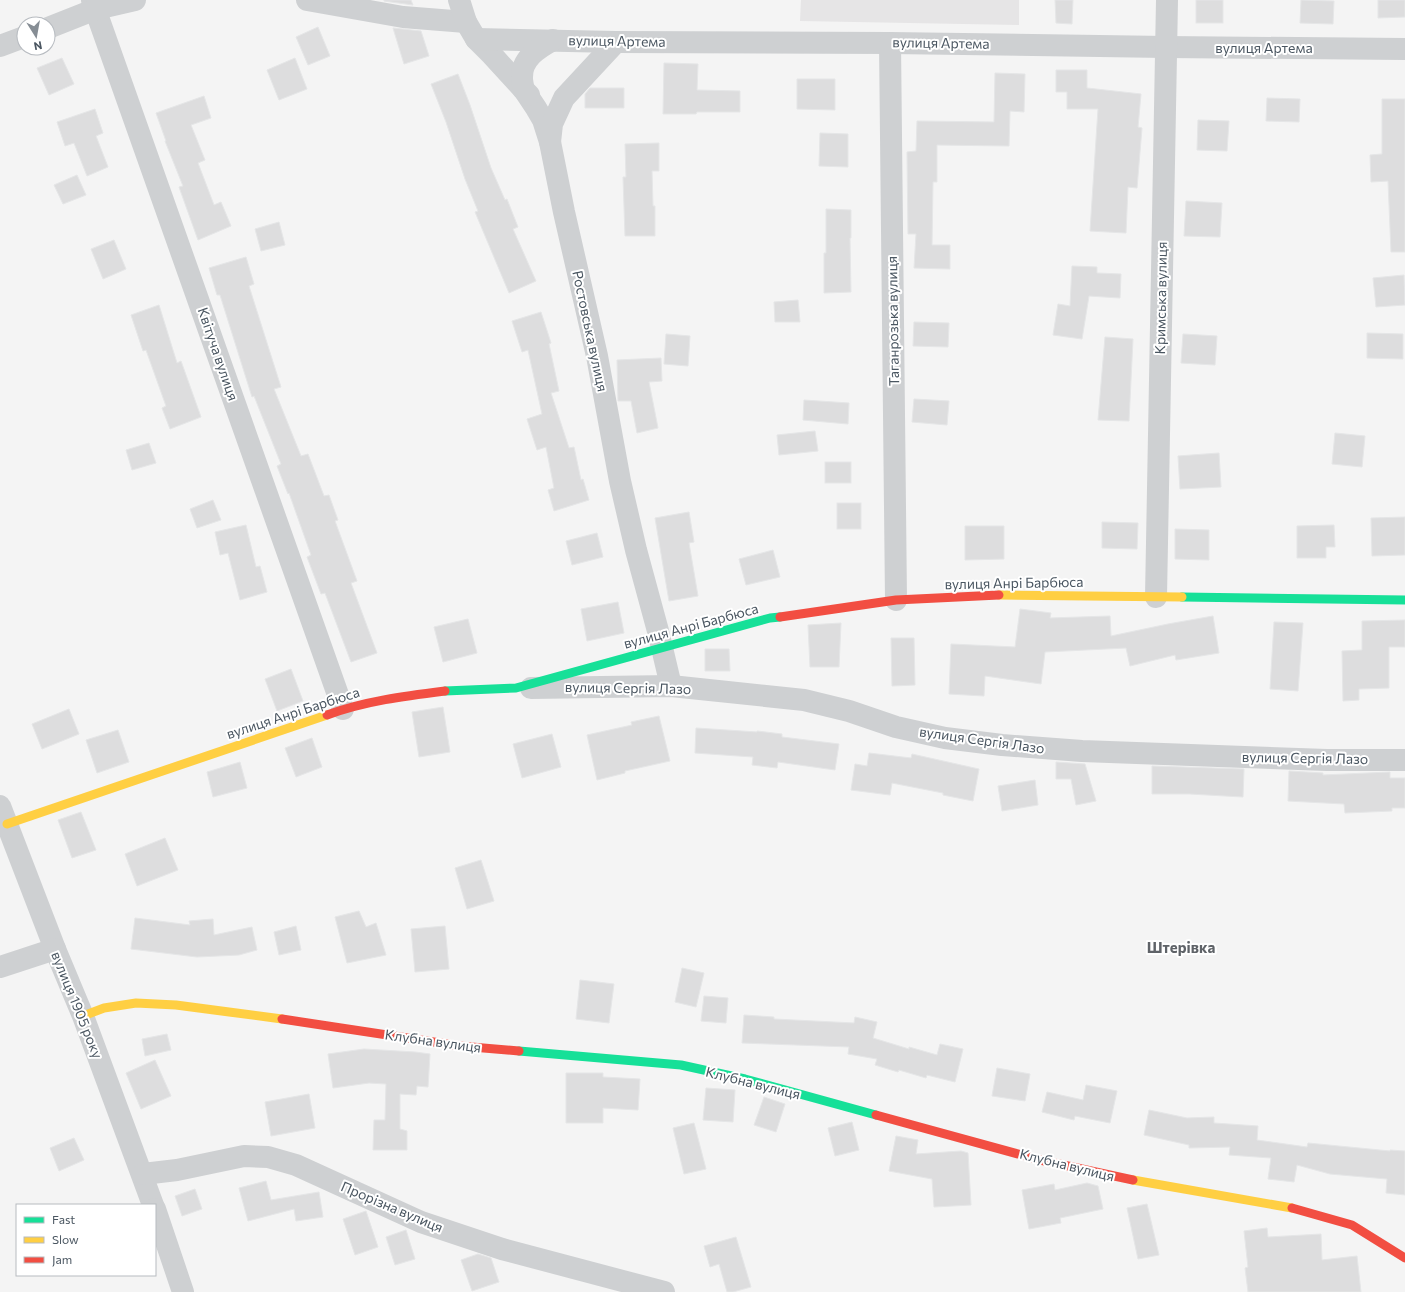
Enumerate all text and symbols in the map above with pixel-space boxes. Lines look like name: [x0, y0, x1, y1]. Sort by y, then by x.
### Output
north arrow: [16, 16, 56, 56]
street label: вулиця Артема: [568, 31, 666, 50]
street label: вулиця Артема: [892, 33, 990, 52]
text: N: [33, 39, 43, 53]
street label: вулиця Артема: [1215, 39, 1313, 56]
street label: Кримська вулиця: [1151, 241, 1170, 355]
street label: Таганрозька вулиця: [883, 256, 902, 386]
street label: Ростовська вулиця: [569, 269, 612, 393]
street label: Квітуча вулиця: [195, 305, 242, 403]
street label: вулиця Анрі Барбюса: [944, 573, 1084, 592]
street label: вулиця Анрі Барбюса: [622, 599, 760, 652]
street label: вулиця Сергія Лазо: [565, 678, 691, 697]
street label: вулиця Анрі Барбюса: [224, 683, 362, 742]
street label: вулиця Сергія Лазо: [918, 722, 1046, 757]
street label: вулиця Сергія Лазо: [1242, 748, 1368, 767]
district label: Штерiвка: [1147, 938, 1215, 956]
street label: вулиця 1905 року: [48, 949, 107, 1061]
street label: Клубна вулиця: [384, 1025, 482, 1056]
street label: Клубна вулиця: [704, 1063, 802, 1102]
street label: Клубна вулиця: [1018, 1145, 1116, 1184]
street label: Прорізна вулиця: [339, 1177, 446, 1236]
legend: [16, 1204, 156, 1276]
text: Fast: [52, 1212, 75, 1226]
text: Slow: [52, 1232, 79, 1246]
text: Jam: [52, 1252, 72, 1267]

